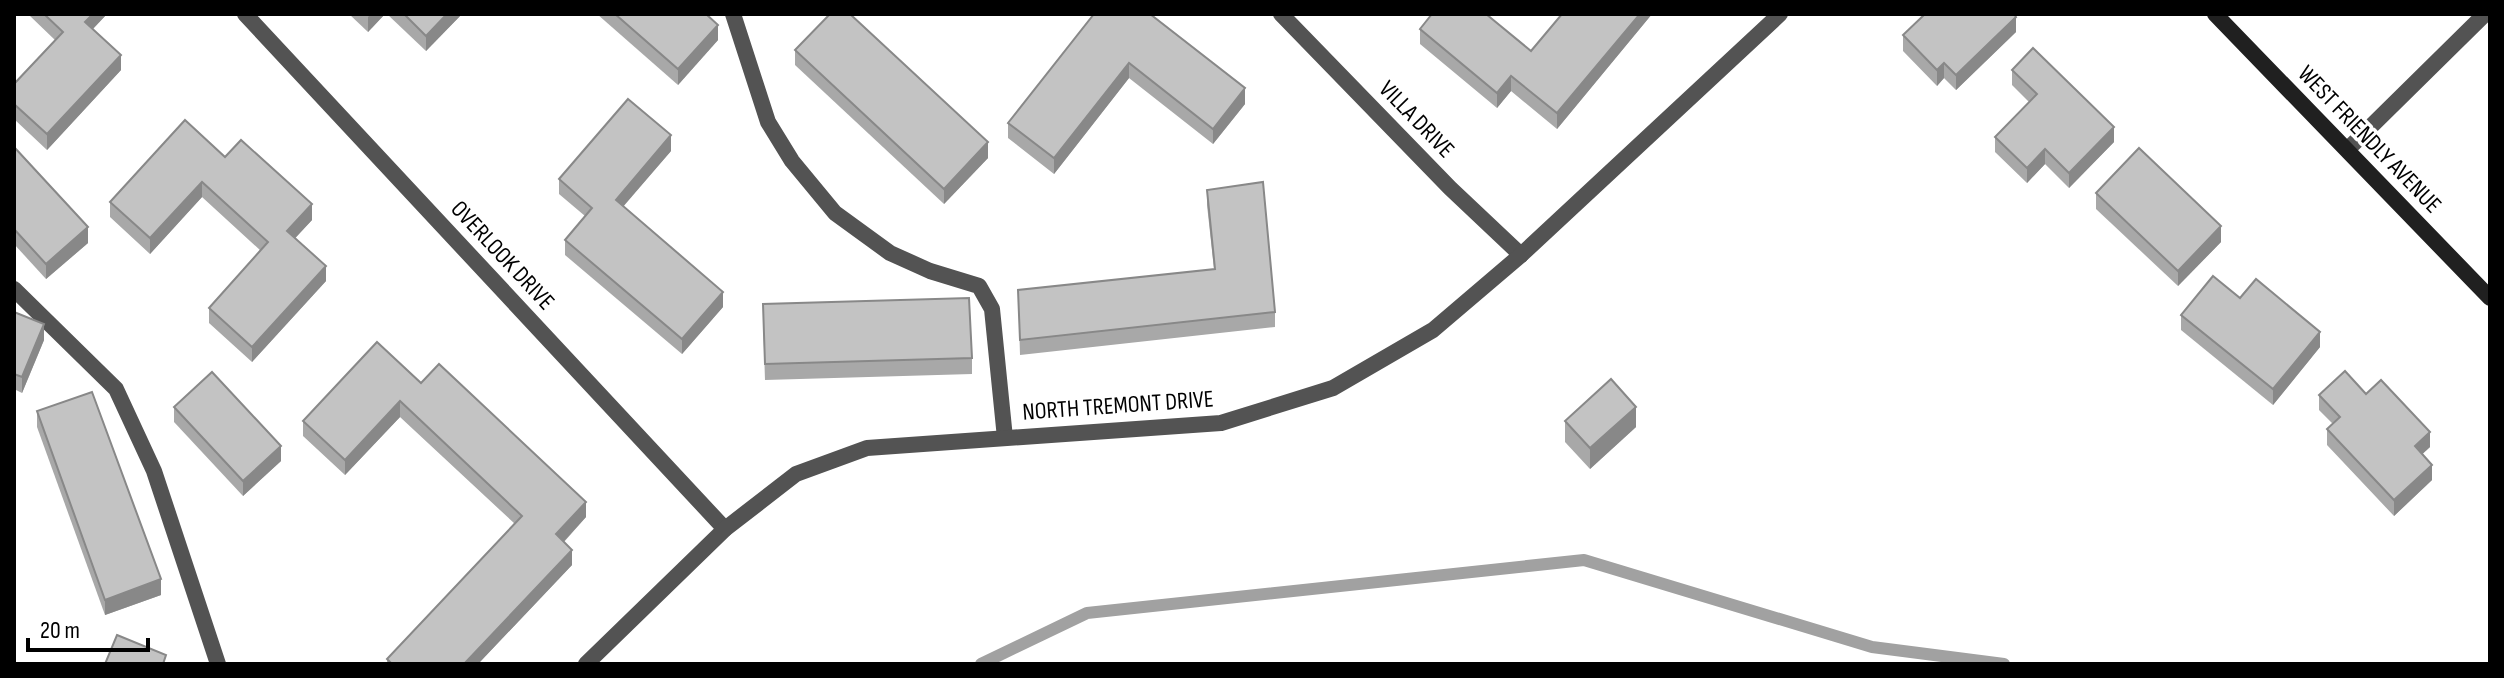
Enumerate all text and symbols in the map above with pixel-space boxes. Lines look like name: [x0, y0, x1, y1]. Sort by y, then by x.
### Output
street label: WEST FRIENDLY AVENUE: [2292, 59, 2447, 219]
street label: VILLA DRIVE: [1373, 75, 1460, 164]
street label: OVERLOOK DRIVE: [445, 195, 561, 316]
street label: NORTH TREMONT DRIVE: [1021, 384, 1215, 427]
scale bar: [28, 602, 148, 652]
text: 20 m: [40, 616, 80, 645]

